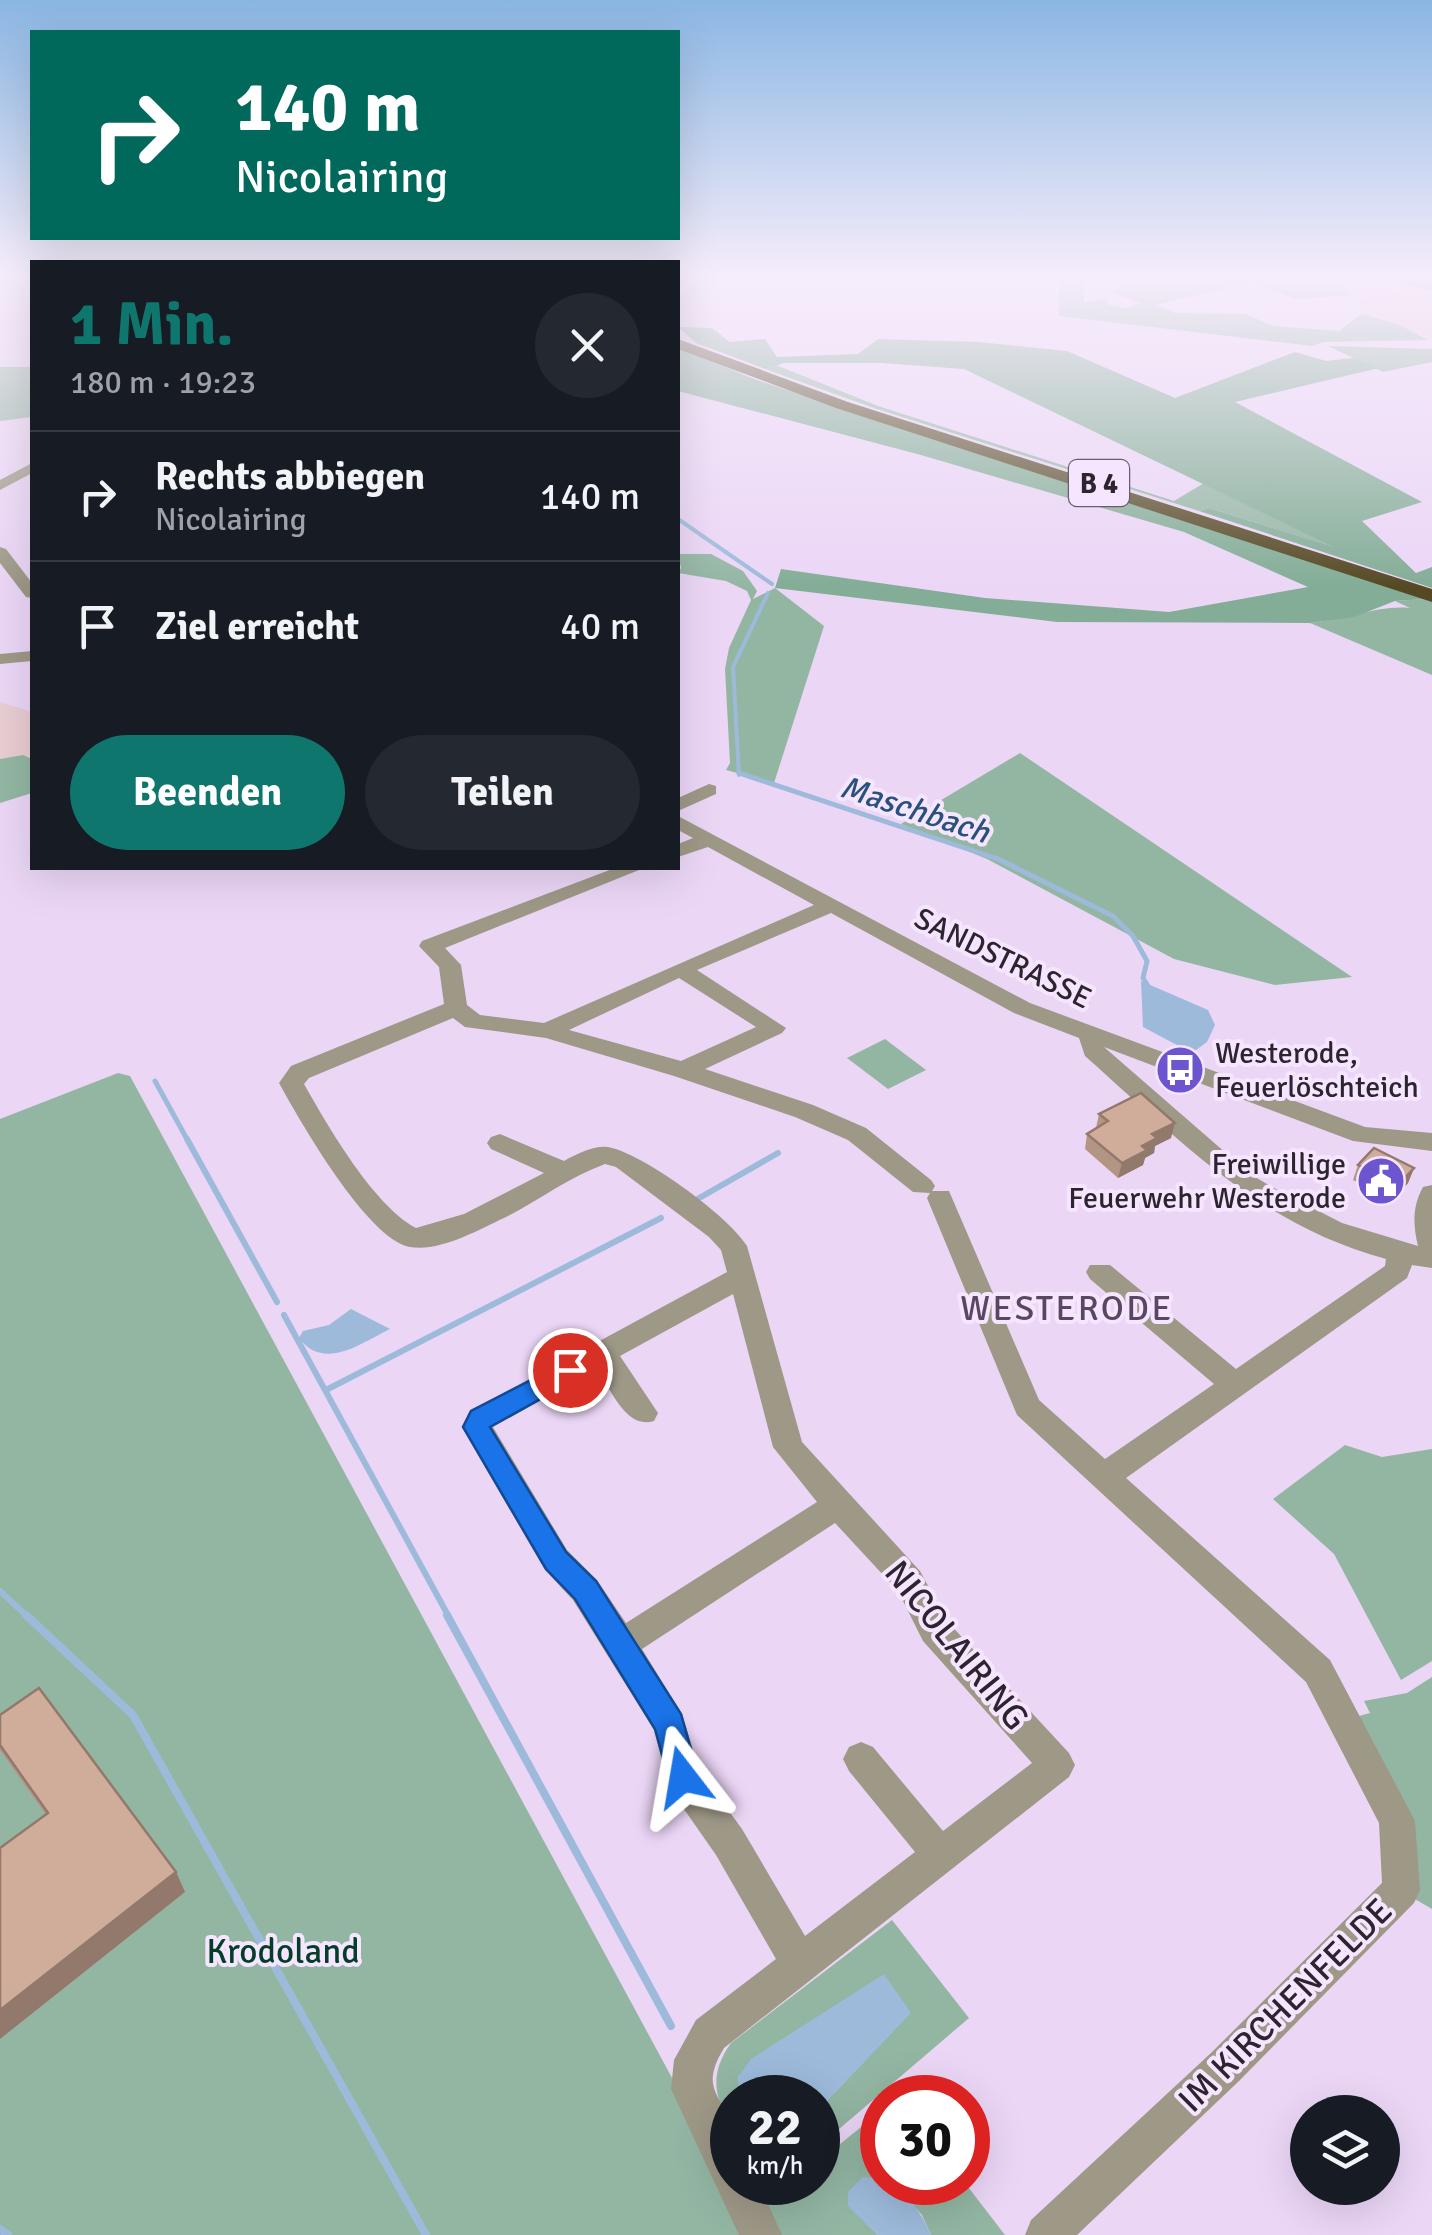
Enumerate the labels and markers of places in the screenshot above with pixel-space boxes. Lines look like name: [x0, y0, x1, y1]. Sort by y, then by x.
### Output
place label: Westerode, Feuerlöschteich: [1215, 1035, 1419, 1106]
bus stop icon: Westerode, Feuerlöschteich: [1154, 1044, 1206, 1096]
place label: Freiwillige Feuerwehr Westerode: [1068, 1146, 1346, 1217]
public building icon: Freiwillige Feuerwehr Westerode: [1355, 1155, 1407, 1207]
pin: [528, 1328, 613, 1413]

